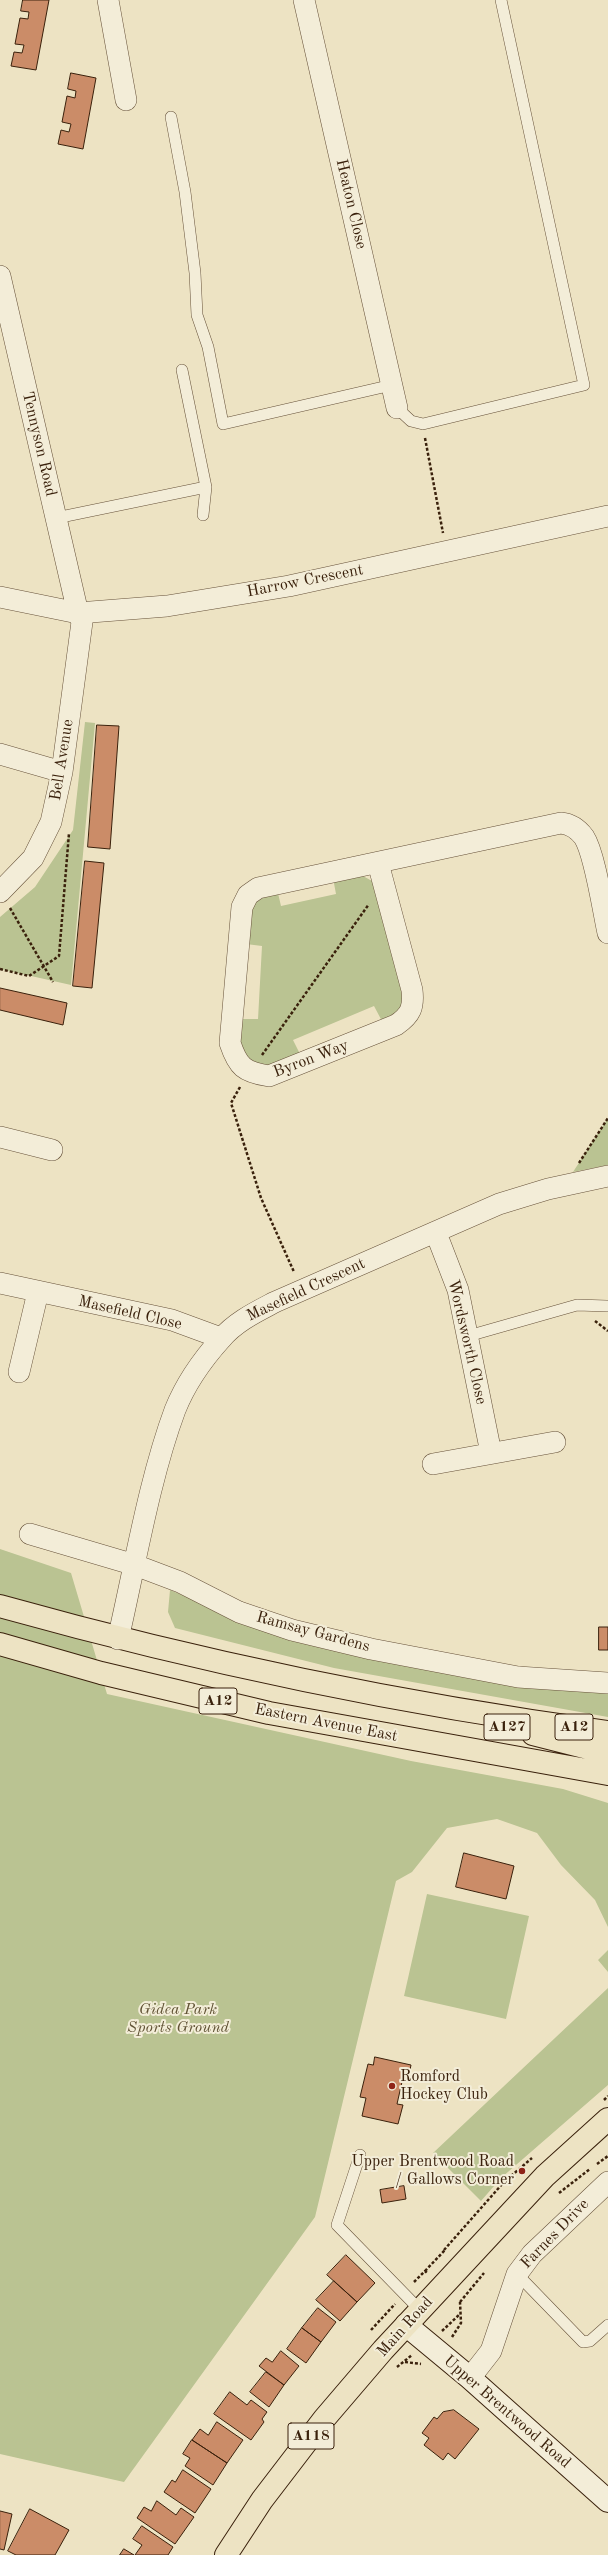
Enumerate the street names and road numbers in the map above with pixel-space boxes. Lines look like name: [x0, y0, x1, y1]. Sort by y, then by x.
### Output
street label: Heaton Close: [331, 157, 371, 251]
street label: Tennyson Road: [18, 390, 60, 498]
street label: Harrow Crescent: [245, 560, 365, 602]
street label: Bell Avenue: [46, 718, 78, 802]
street label: Byron Way: [271, 1036, 351, 1082]
street label: Masefield Crescent: [244, 1254, 368, 1326]
street label: Wordsworth Close: [443, 1278, 491, 1406]
street label: Masefield Close: [76, 1292, 184, 1334]
street label: Ramsay Gardens: [254, 1608, 372, 1656]
road number: A12: [199, 1688, 237, 1714]
street label: Eastern Avenue East: [253, 1700, 399, 1746]
road number: A127: [484, 1714, 530, 1740]
road number: A12: [555, 1714, 593, 1740]
street label: Farnes Drive: [517, 2195, 593, 2273]
street label: Main Road: [373, 2293, 437, 2361]
street label: Upper Brentwood Road: [439, 2351, 575, 2473]
road number: A118: [288, 2423, 334, 2449]

